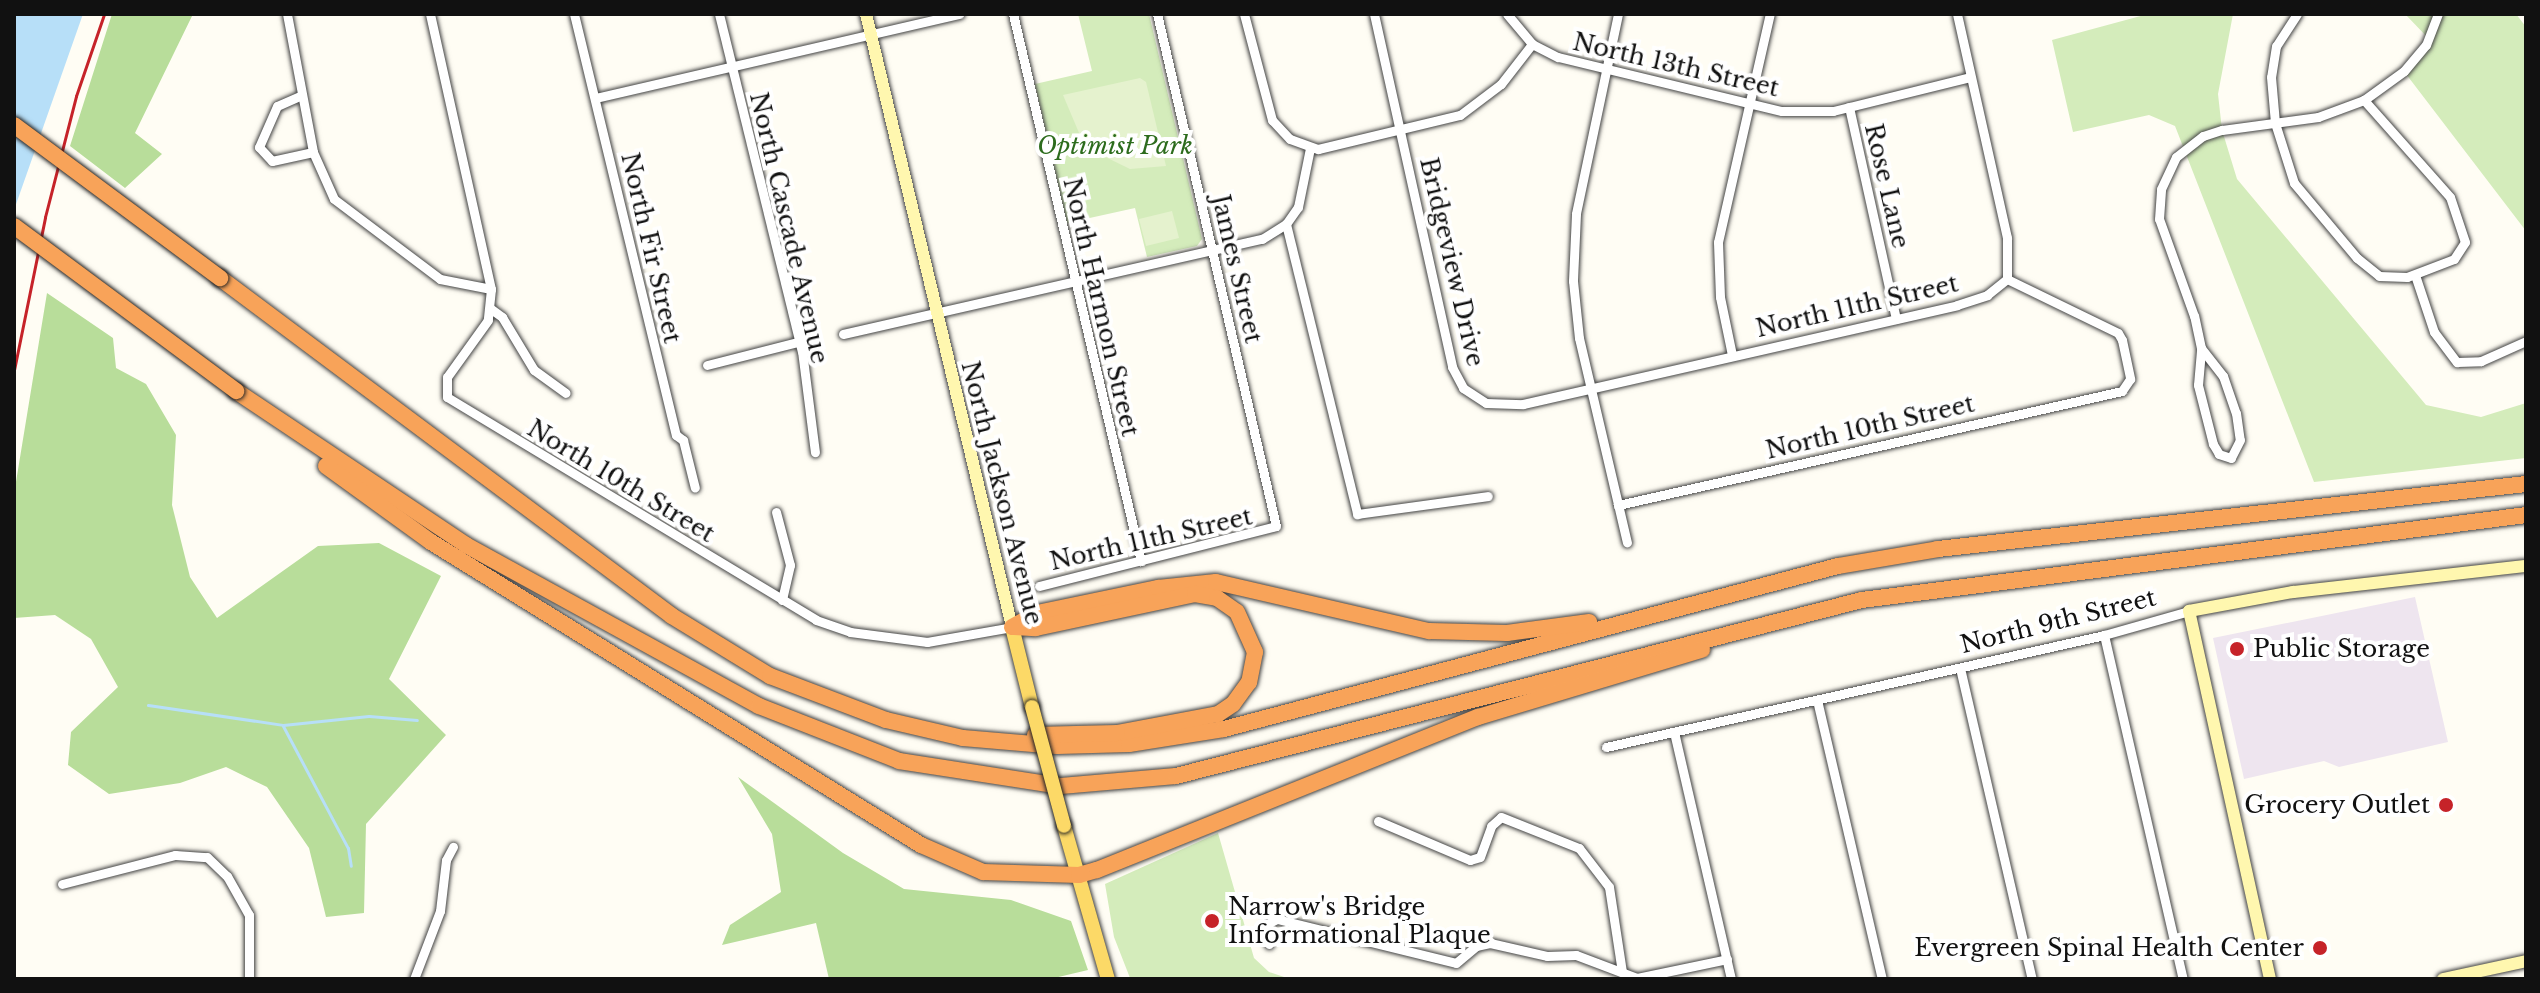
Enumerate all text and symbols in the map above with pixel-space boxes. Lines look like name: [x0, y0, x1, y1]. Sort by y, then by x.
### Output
street label: North 13th Street: [1570, 27, 1782, 103]
street label: North Cascade Avenue: [744, 89, 834, 367]
street label: Rose Lane: [1859, 121, 1915, 251]
park label: Optimist Park: [1037, 132, 1193, 160]
street label: North Fir Street: [615, 150, 687, 346]
street label: Bridgeview Drive: [1414, 154, 1490, 370]
street label: North Harmon Street: [1057, 175, 1145, 439]
street label: James Street: [1206, 192, 1268, 346]
street label: North 11th Street: [1753, 269, 1961, 343]
street label: North Jackson Avenue: [955, 358, 1049, 628]
street label: North 10th Street: [1763, 389, 1977, 465]
street label: North 10th Street: [522, 414, 720, 548]
street label: North 11th Street: [1047, 502, 1255, 576]
street label: North 9th Street: [1957, 583, 2159, 659]
place label: Public Storage: [2253, 635, 2430, 663]
marker: Public Storage: [2228, 640, 2246, 658]
place label: Grocery Outlet: [2243, 791, 2430, 819]
marker: Grocery Outlet: [2437, 796, 2455, 814]
place label: Narrow's Bridge Informational Plaque: [1228, 893, 1491, 949]
marker: Narrow's Bridge Informational Plaque: [1203, 912, 1221, 930]
place label: Evergreen Spinal Health Center: [1914, 934, 2304, 962]
marker: Evergreen Spinal Health Center: [2311, 939, 2329, 957]

